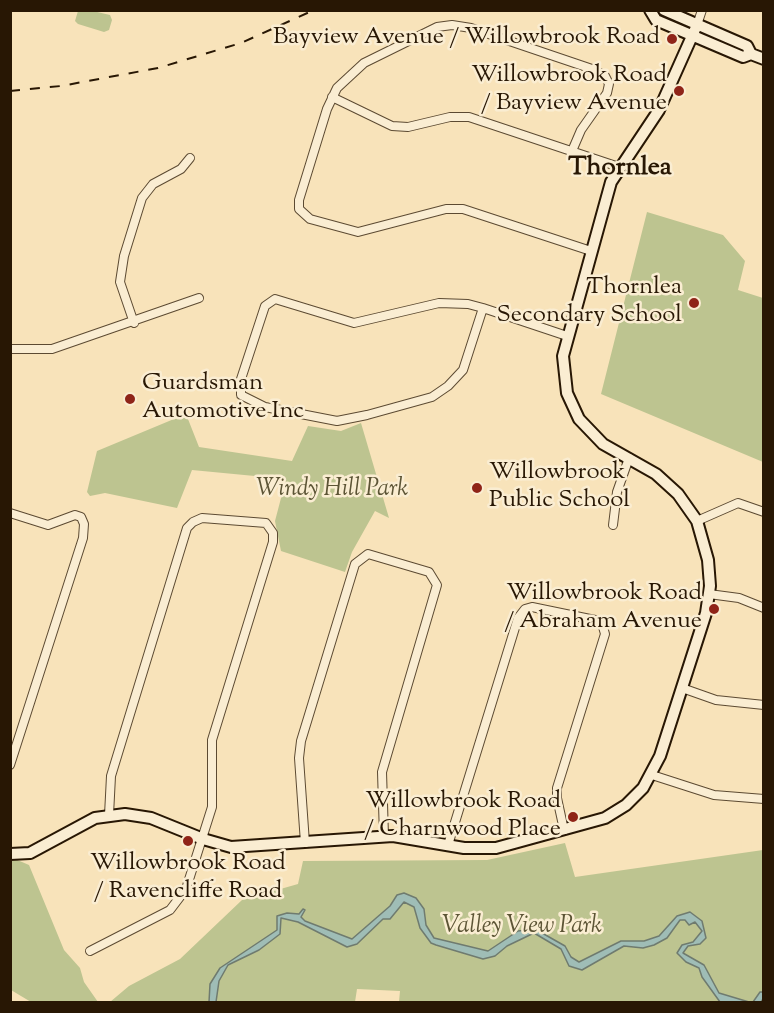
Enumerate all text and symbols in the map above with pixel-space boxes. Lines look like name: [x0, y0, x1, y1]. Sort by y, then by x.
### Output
place label: Bayview Avenue / Willowbrook Road: [273, 25, 660, 53]
marker: Bayview Avenue / Willowbrook Road: [665, 32, 679, 46]
place label: Willowbrook Road / Bayview Avenue: [471, 63, 667, 119]
marker: Willowbrook Road / Bayview Avenue: [672, 84, 686, 98]
district label: Thornlea: [568, 154, 672, 186]
place label: Thornlea Secondary School: [497, 275, 682, 331]
marker: Thornlea Secondary School: [687, 296, 701, 310]
place label: Guardsman Automotive Inc: [142, 371, 304, 427]
marker: Guardsman Automotive Inc: [123, 392, 137, 406]
place label: Willowbrook Public School: [489, 460, 630, 516]
park label: Windy Hill Park: [256, 477, 408, 505]
marker: Willowbrook Public School: [470, 481, 484, 495]
place label: Willowbrook Road / Abraham Avenue: [504, 581, 702, 637]
marker: Willowbrook Road / Abraham Avenue: [707, 602, 721, 616]
place label: Willowbrook Road / Charnwood Place: [364, 789, 561, 845]
marker: Willowbrook Road / Charnwood Place: [566, 810, 580, 824]
marker: Willowbrook Road / Ravencliffe Road: [181, 834, 195, 848]
place label: Willowbrook Road / Ravencliffe Road: [90, 851, 286, 907]
park label: Valley View Park: [442, 914, 602, 942]

